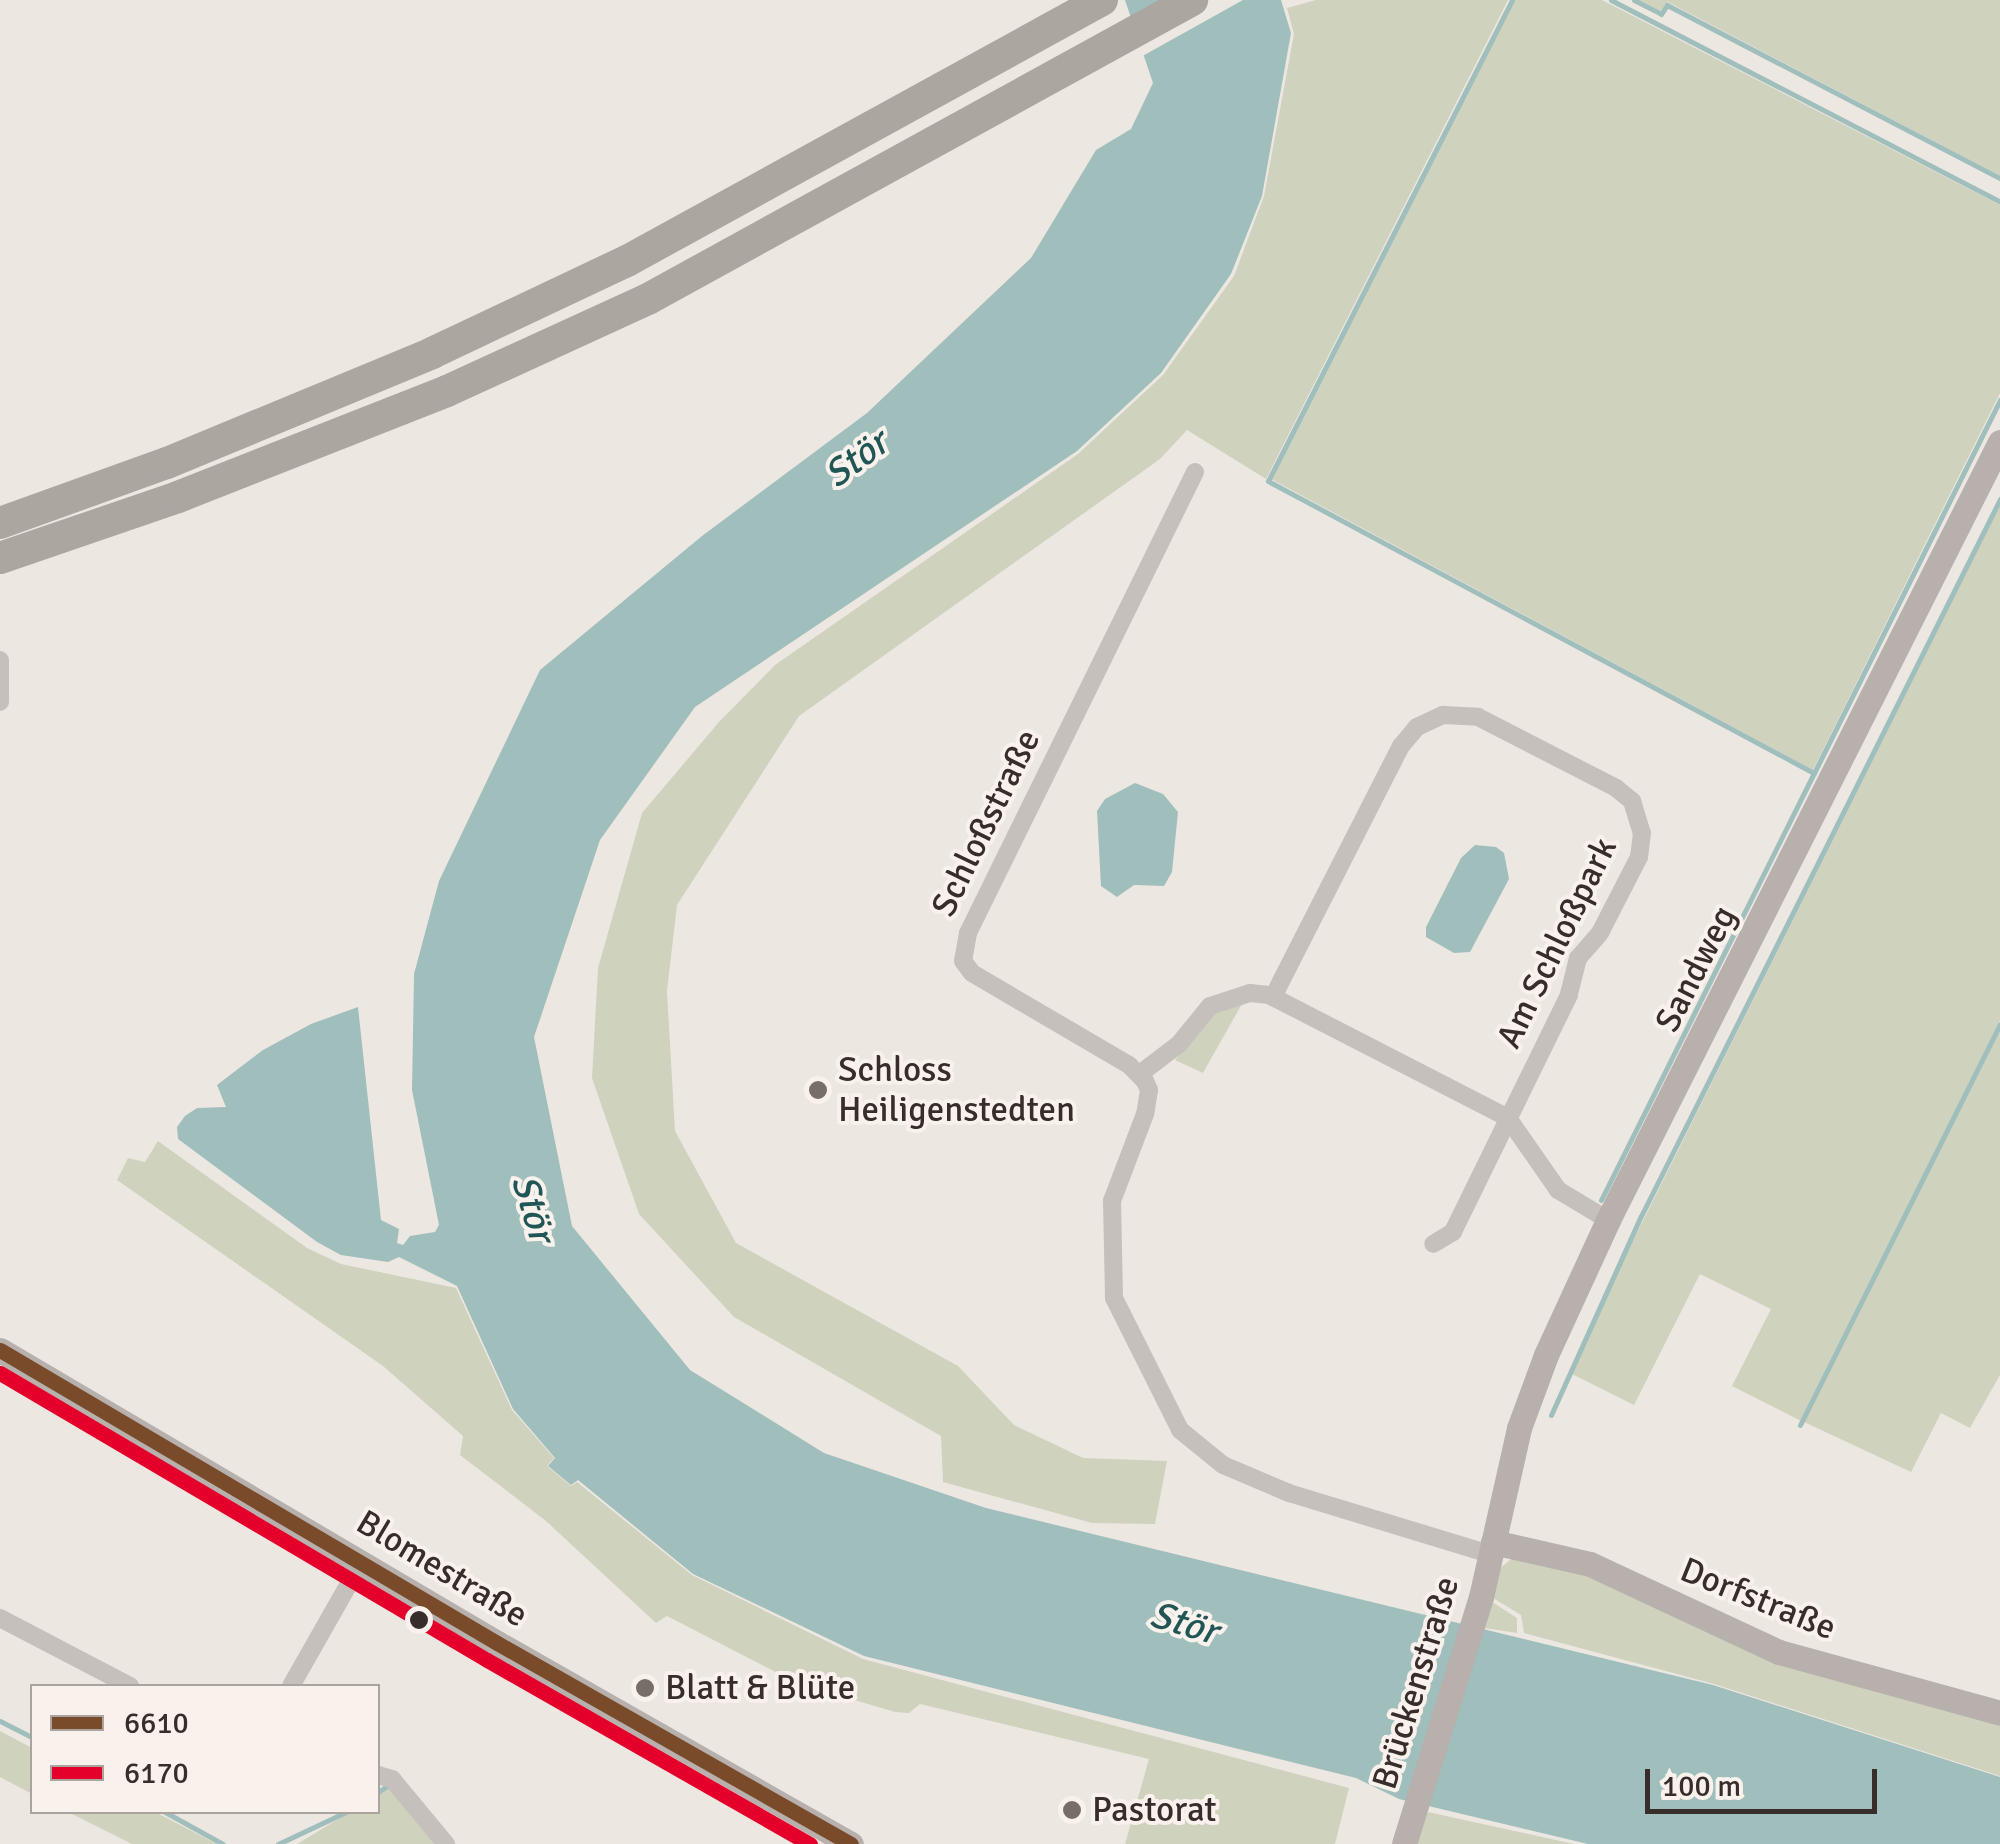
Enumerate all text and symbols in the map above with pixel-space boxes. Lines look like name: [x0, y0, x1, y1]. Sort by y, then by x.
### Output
water label: Stör: [815, 420, 897, 498]
street label: Schloßstraße: [923, 723, 1049, 923]
street label: Am Schloßpark: [1488, 831, 1626, 1055]
street label: Sandweg: [1646, 899, 1746, 1039]
place label: Schloss Heiligenstedten: [838, 1049, 1075, 1131]
marker: Schloss Heiligenstedten: [807, 1079, 829, 1101]
water label: Stör: [501, 1169, 565, 1247]
street label: Blomestraße: [349, 1502, 535, 1636]
street label: Dorfstraße: [1674, 1549, 1842, 1649]
street label: Brückenstraße: [1364, 1572, 1468, 1794]
water label: Stör: [1145, 1592, 1223, 1654]
unlabelled marker: [409, 1610, 429, 1630]
place label: Blatt & Blüte: [665, 1667, 855, 1709]
marker: Blatt & Blüte: [634, 1677, 656, 1699]
legend: [30, 1684, 380, 1814]
text: 6610: [124, 1705, 189, 1742]
scale bar: [1650, 1749, 1882, 1811]
text: 6170: [124, 1755, 189, 1792]
text: 100 m: [1662, 1768, 1741, 1805]
place label: Pastorat: [1092, 1789, 1217, 1831]
marker: Pastorat: [1061, 1799, 1083, 1821]

